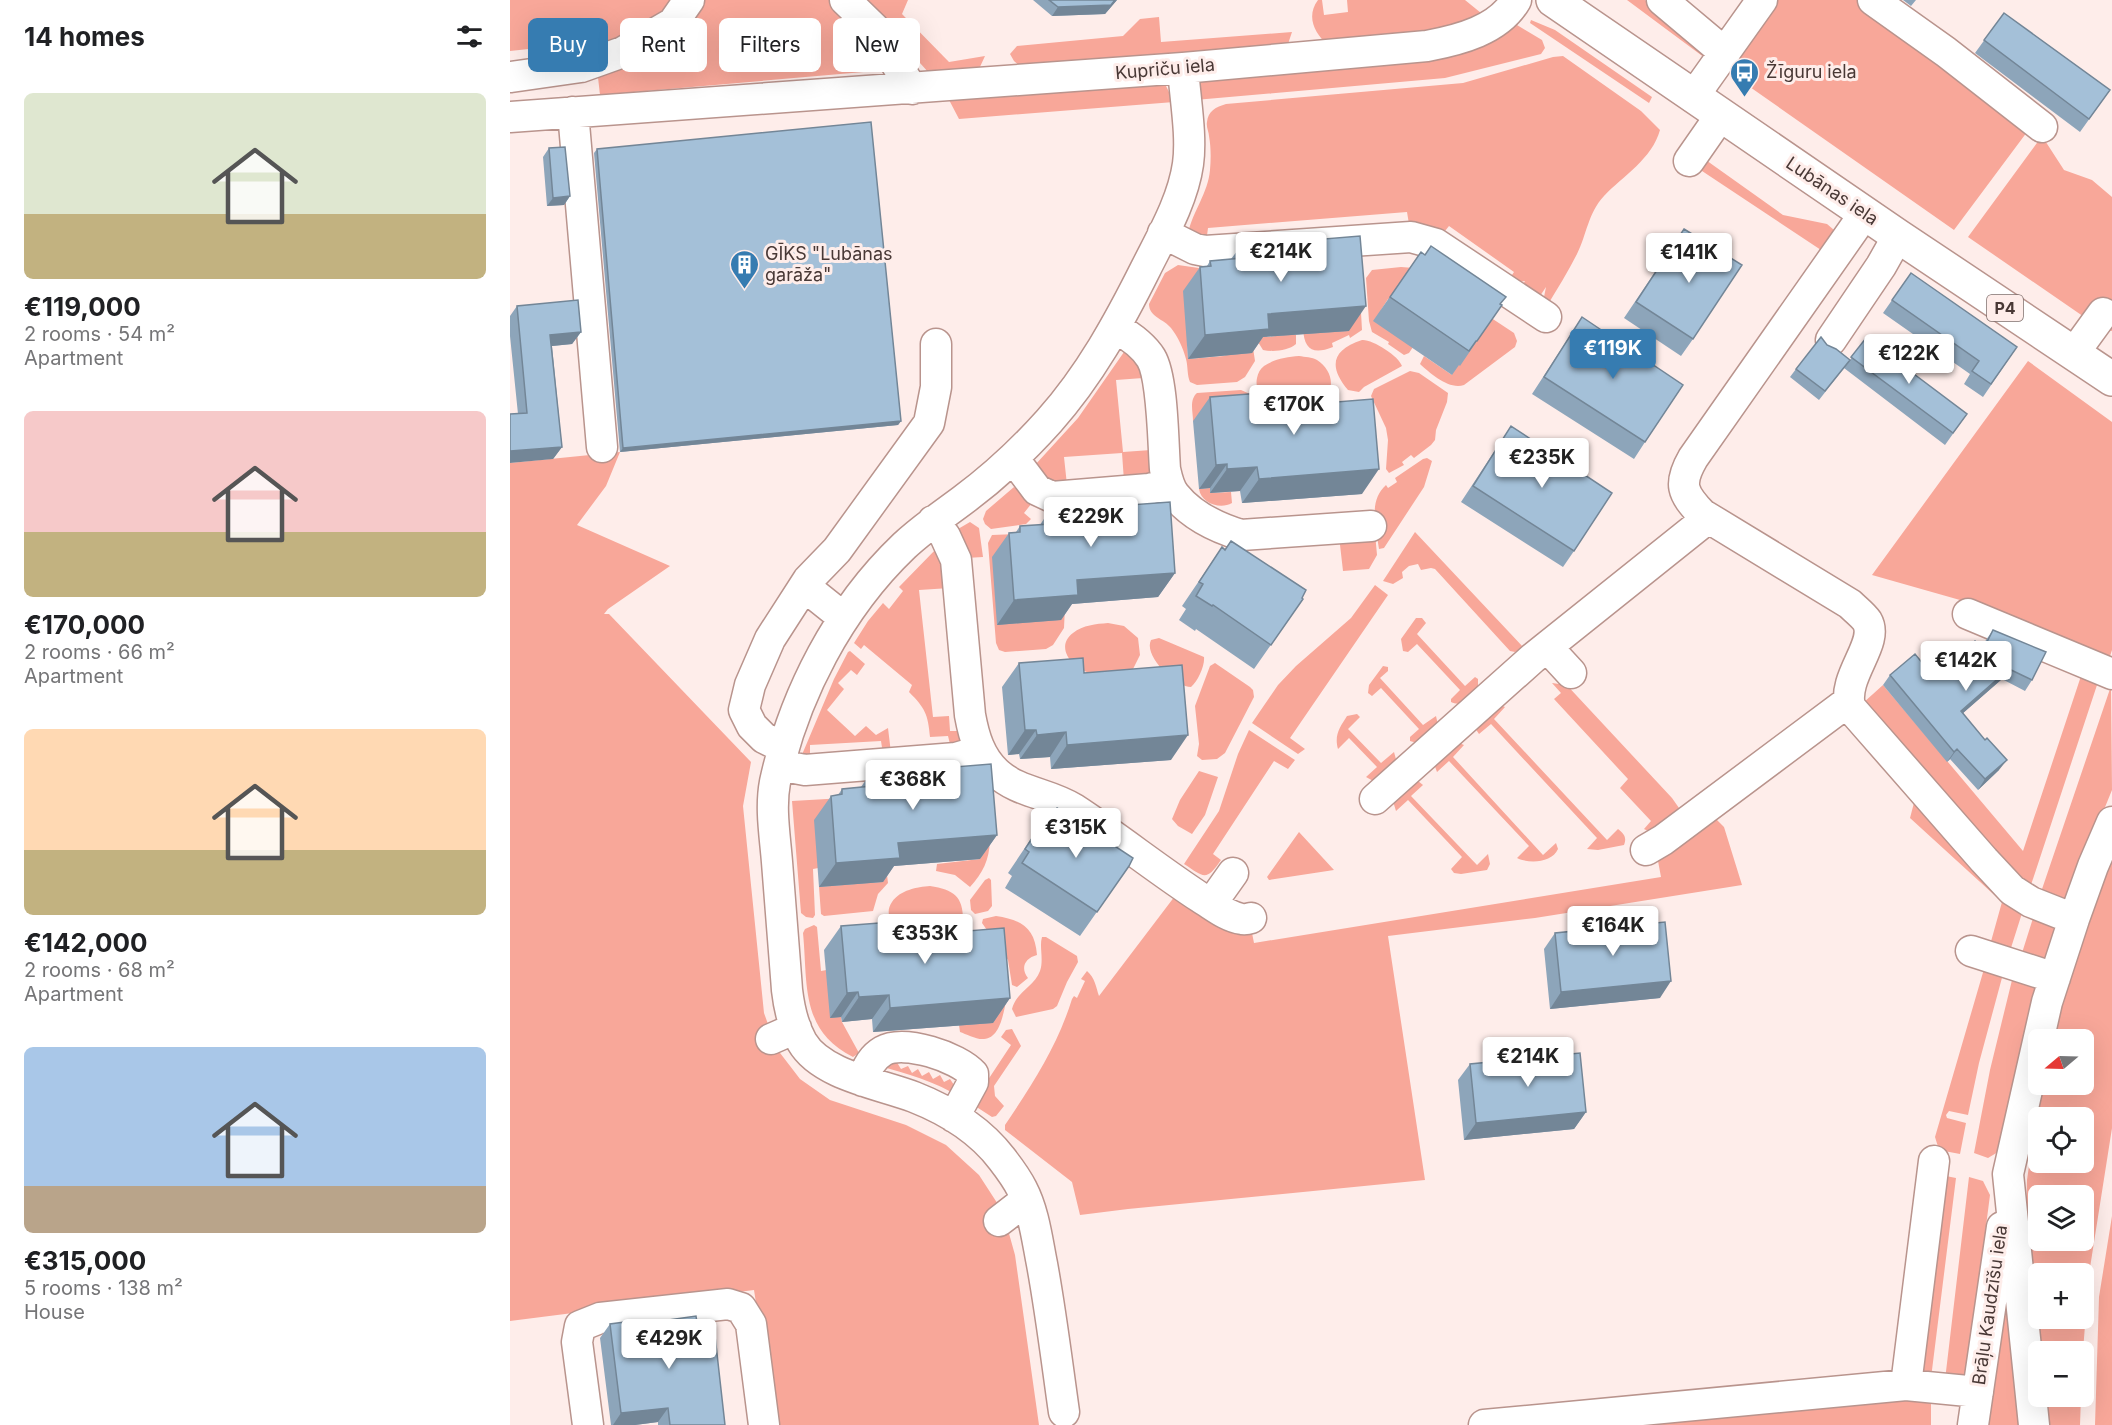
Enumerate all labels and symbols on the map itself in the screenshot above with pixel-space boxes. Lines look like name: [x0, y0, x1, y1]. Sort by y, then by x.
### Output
street label: Kupriču iela: [1114, 54, 1216, 83]
bus stop icon: Žīguru iela: [1729, 56, 1761, 98]
place label: Žīguru iela: [1766, 60, 1857, 82]
street label: Lubānas iela: [1782, 152, 1882, 229]
pin: €214K: [1239, 232, 1323, 283]
pin: €141K: [1647, 233, 1731, 284]
place label: GĪKS "Lubānas garāža": [765, 242, 893, 285]
building icon: GĪKS "Lubānas garāža": [728, 248, 760, 290]
road number: P4: [1987, 295, 2023, 321]
pin: €119K: [1571, 329, 1655, 380]
pin: €122K: [1867, 334, 1951, 385]
pin: €170K: [1252, 385, 1336, 436]
pin: €235K: [1500, 438, 1584, 489]
pin: €229K: [1049, 497, 1133, 548]
pin: €142K: [1924, 641, 2008, 692]
pin: €368K: [871, 760, 955, 811]
pin: €315K: [1034, 808, 1118, 859]
pin: €164K: [1571, 906, 1655, 957]
pin: €353K: [883, 914, 967, 965]
north arrow: [2028, 1029, 2094, 1095]
pin: €214K: [1486, 1037, 1570, 1088]
street label: Brāļu Kaudzīšu iela: [1968, 1224, 2012, 1386]
pin: €429K: [627, 1319, 711, 1370]

